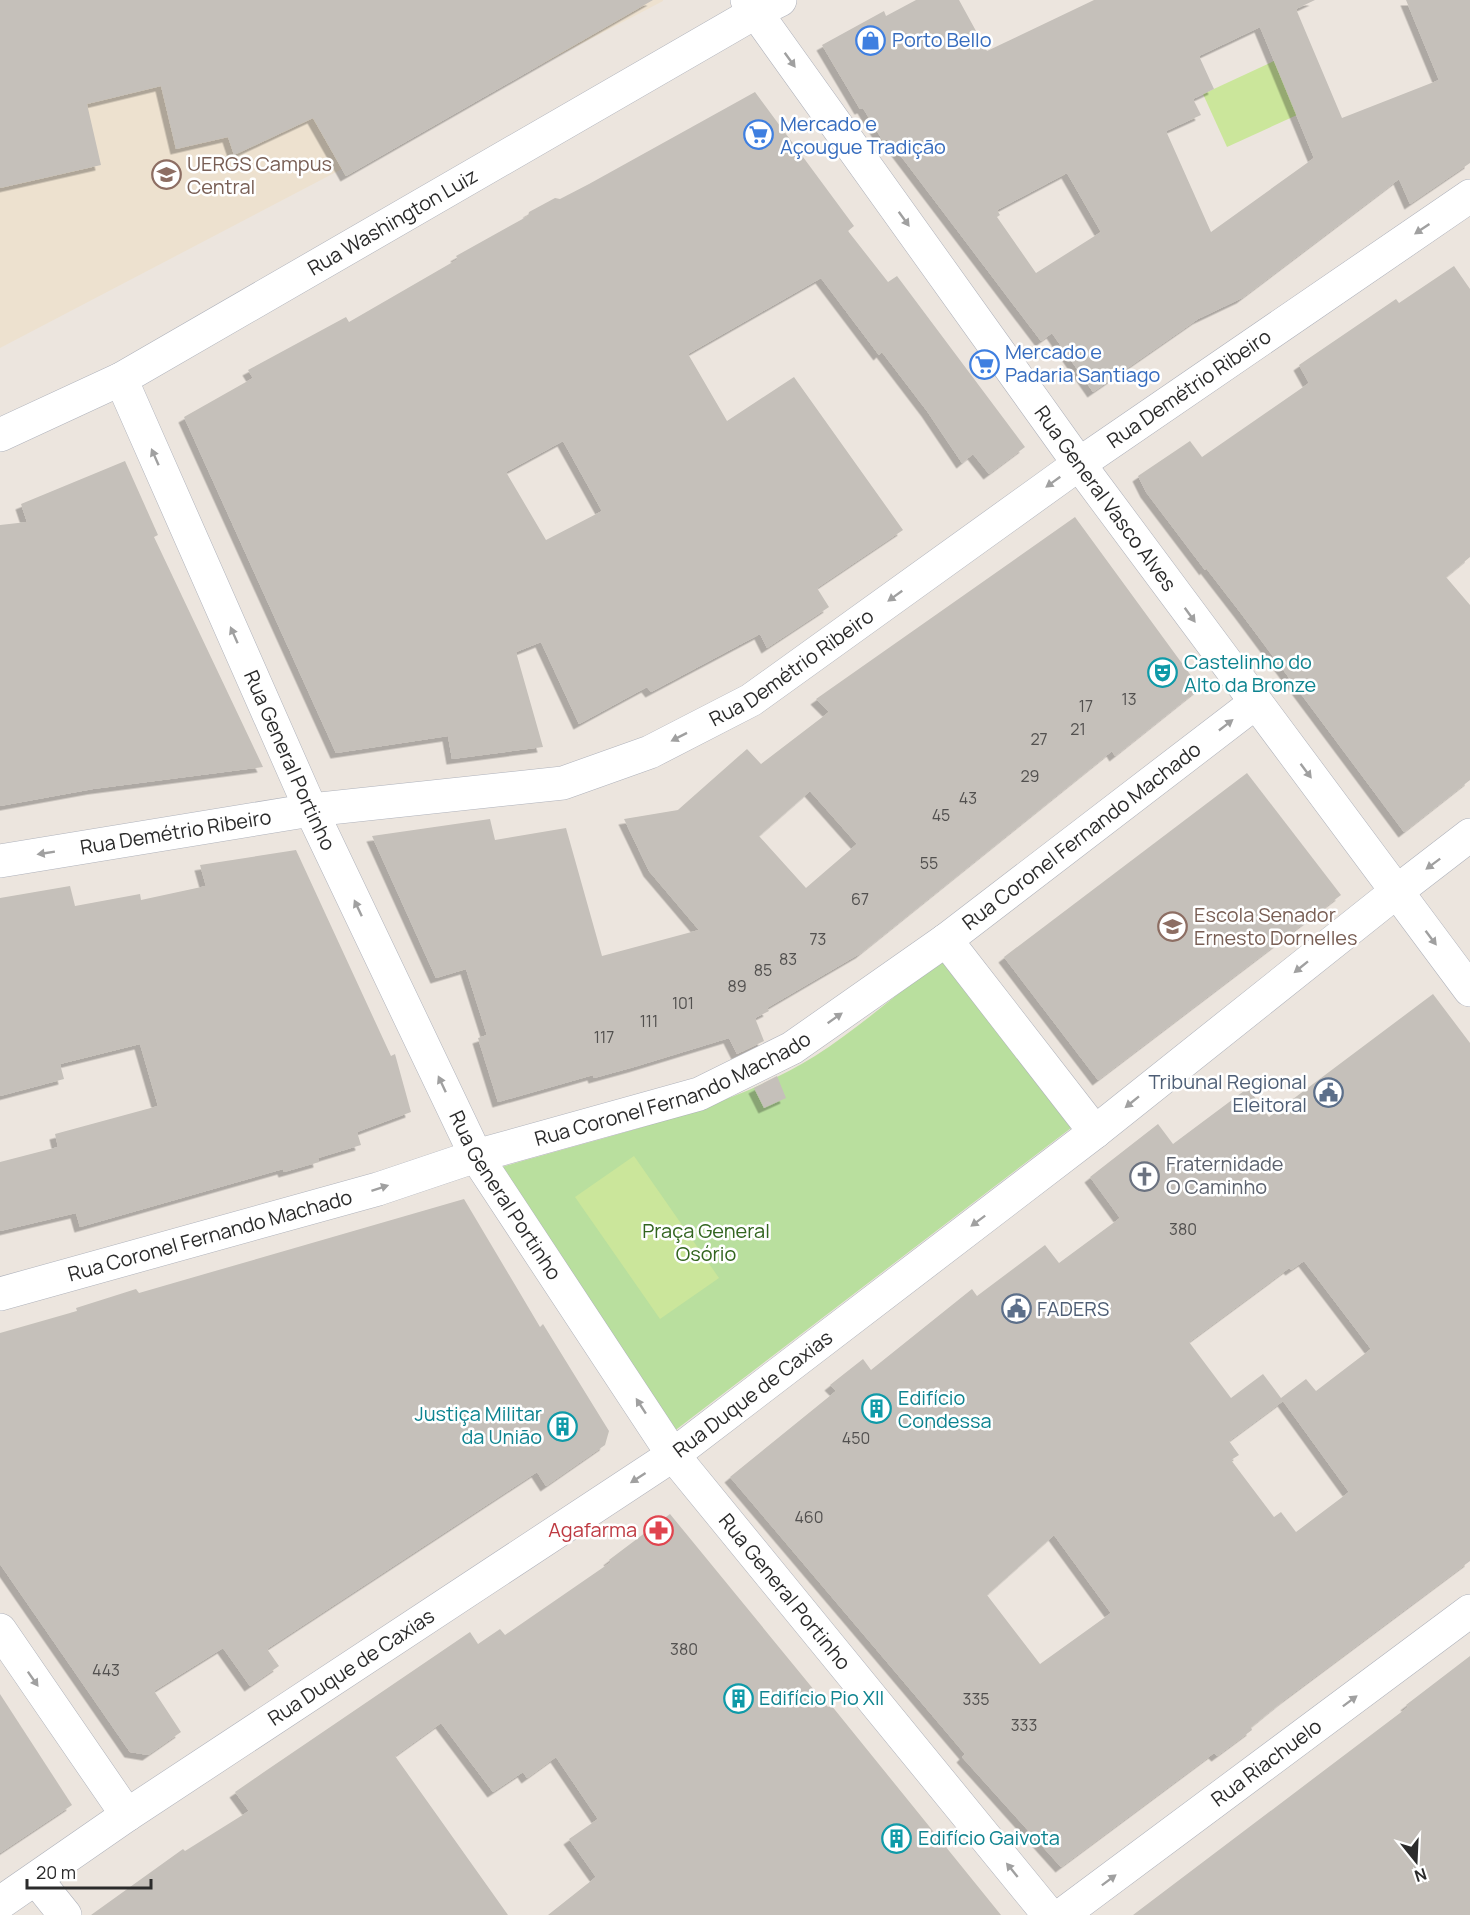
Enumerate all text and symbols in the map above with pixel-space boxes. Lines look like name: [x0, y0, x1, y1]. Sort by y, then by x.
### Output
shop icon: Porto Bello: [855, 24, 887, 56]
place label: Porto Bello: [892, 26, 992, 53]
one-way arrow: [784, 52, 795, 68]
place label: Mercado e Açougue Tradição: [780, 110, 946, 160]
supermarket icon: Mercado e Açougue Tradição: [743, 119, 775, 151]
place label: UERGS Campus Central: [187, 150, 332, 200]
school or university icon: UERGS Campus Central: [150, 159, 182, 191]
street label: Rua Washington Luiz: [302, 162, 482, 281]
one-way arrow: [897, 211, 909, 226]
one-way arrow: [1414, 223, 1430, 235]
street label: Rua Demétrio Ribeiro: [1101, 322, 1276, 454]
place label: Mercado e Padaria Santiago: [1005, 338, 1161, 388]
supermarket icon: Mercado e Padaria Santiago: [968, 348, 1000, 380]
street label: Rua General Vasco Alves: [1029, 400, 1183, 597]
one-way arrow: [150, 447, 160, 465]
one-way arrow: [1046, 476, 1061, 488]
one-way arrow: [888, 590, 903, 602]
street label: Rua Demétrio Ribeiro: [704, 602, 879, 732]
one-way arrow: [1184, 606, 1196, 622]
one-way arrow: [229, 625, 239, 643]
place label: Castelinho do Alto da Bronze: [1184, 648, 1316, 698]
theatre icon: Castelinho do Alto da Bronze: [1147, 657, 1179, 689]
street label: Rua General Portinho: [238, 666, 342, 855]
house number: 13: [1121, 688, 1137, 710]
house number: 17: [1079, 695, 1093, 717]
house number: 21: [1070, 718, 1086, 740]
one-way arrow: [1219, 719, 1234, 731]
house number: 27: [1030, 728, 1048, 750]
one-way arrow: [671, 732, 688, 742]
street label: Rua Coronel Fernando Machado: [957, 735, 1206, 936]
one-way arrow: [1300, 764, 1312, 779]
house number: 29: [1020, 765, 1040, 787]
house number: 43: [959, 787, 977, 809]
street label: Rua Demétrio Ribeiro: [78, 803, 273, 861]
house number: 45: [932, 804, 950, 826]
one-way arrow: [37, 849, 56, 858]
house number: 55: [920, 852, 938, 874]
one-way arrow: [1426, 857, 1441, 869]
house number: 67: [851, 888, 869, 910]
one-way arrow: [354, 899, 364, 917]
place label: Escola Senador Ernesto Dornelles: [1194, 901, 1358, 951]
school or university icon: Escola Senador Ernesto Dornelles: [1157, 910, 1189, 942]
house number: 73: [810, 928, 826, 950]
one-way arrow: [1425, 931, 1437, 946]
house number: 83: [779, 948, 797, 970]
house number: 85: [754, 959, 772, 981]
one-way arrow: [1293, 961, 1309, 974]
house number: 89: [727, 975, 747, 997]
house number: 101: [672, 992, 694, 1014]
house number: 111: [640, 1010, 658, 1032]
one-way arrow: [827, 1013, 843, 1024]
street label: Rua Coronel Fernando Machado: [531, 1025, 816, 1152]
house number: 117: [594, 1026, 614, 1048]
place label: Tribunal Regional Eleitoral: [1149, 1068, 1307, 1118]
one-way arrow: [437, 1076, 446, 1093]
public building icon: Tribunal Regional Eleitoral: [1312, 1077, 1344, 1109]
one-way arrow: [1125, 1095, 1140, 1108]
street label: Rua General Portinho: [443, 1106, 568, 1285]
place label: Fraternidade O Caminho: [1166, 1150, 1284, 1200]
church icon: Fraternidade O Caminho: [1129, 1160, 1161, 1192]
street label: Rua Coronel Fernando Machado: [65, 1183, 355, 1288]
one-way arrow: [371, 1183, 389, 1192]
one-way arrow: [970, 1215, 986, 1228]
park label: Praça General Osório: [642, 1217, 770, 1267]
house number: 380: [1169, 1218, 1197, 1240]
public building icon: FADERS: [1000, 1293, 1032, 1325]
place label: FADERS: [1037, 1295, 1109, 1322]
street label: Rua Duque de Caxias: [667, 1324, 838, 1463]
place label: Edifício Condessa: [898, 1384, 992, 1434]
building icon: Edifício Condessa: [861, 1393, 893, 1425]
one-way arrow: [636, 1398, 647, 1414]
place label: Justiça Militar da União: [414, 1400, 542, 1450]
building icon: Justiça Militar da União: [547, 1410, 579, 1442]
house number: 450: [842, 1427, 870, 1449]
one-way arrow: [630, 1472, 646, 1483]
house number: 460: [794, 1506, 824, 1528]
street label: Rua General Portinho: [713, 1507, 857, 1675]
pharmacy icon: Agafarma: [642, 1514, 674, 1546]
place label: Agafarma: [548, 1516, 637, 1543]
street label: Rua Duque de Caxias: [262, 1602, 439, 1732]
house number: 380: [670, 1638, 698, 1660]
house number: 443: [92, 1659, 120, 1681]
one-way arrow: [27, 1670, 39, 1686]
building icon: Edifício Pio XII: [722, 1682, 754, 1714]
place label: Edifício Pio XII: [759, 1684, 884, 1711]
house number: 335: [963, 1688, 989, 1710]
one-way arrow: [1341, 1695, 1357, 1707]
street label: Rua Riachuelo: [1206, 1712, 1327, 1812]
house number: 333: [1011, 1714, 1037, 1736]
building icon: Edifício Gaivota: [881, 1822, 913, 1854]
place label: Edifício Gaivota: [918, 1824, 1060, 1851]
north arrow: [1386, 1831, 1446, 1891]
scale bar: [27, 1852, 152, 1890]
text: 20 m: [36, 1860, 76, 1884]
one-way arrow: [1005, 1862, 1018, 1878]
text: N: [1412, 1863, 1430, 1888]
one-way arrow: [1101, 1874, 1117, 1886]

